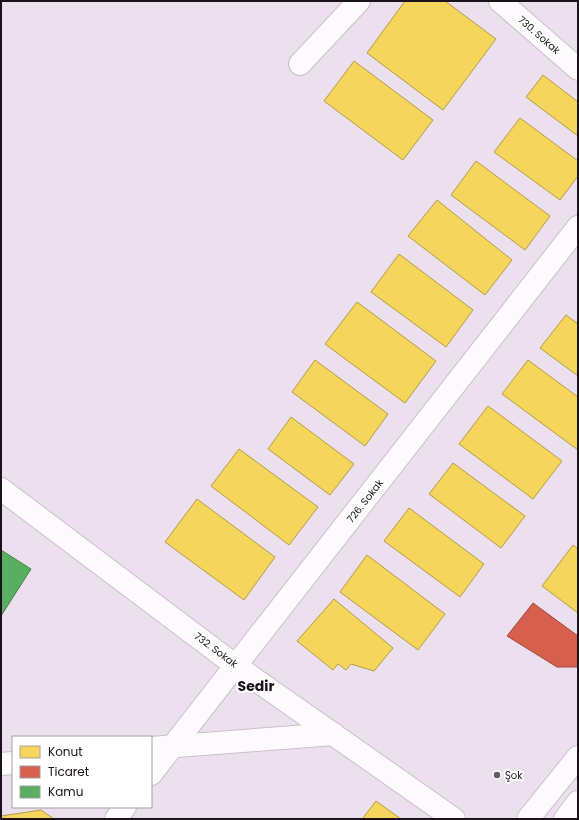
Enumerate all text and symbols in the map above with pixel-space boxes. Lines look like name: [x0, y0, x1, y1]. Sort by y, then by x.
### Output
street label: 730. Sokak: [515, 12, 564, 58]
street label: 726. Sokak: [343, 475, 387, 526]
street label: 732. Sokak: [191, 629, 242, 672]
district label: Sedir: [238, 676, 274, 696]
legend: [12, 736, 152, 808]
text: Konut: [48, 743, 83, 760]
text: Ticaret: [48, 763, 89, 780]
place label: Şok: [505, 768, 523, 783]
marker: Şok: [492, 770, 502, 780]
text: Kamu: [48, 783, 83, 800]

